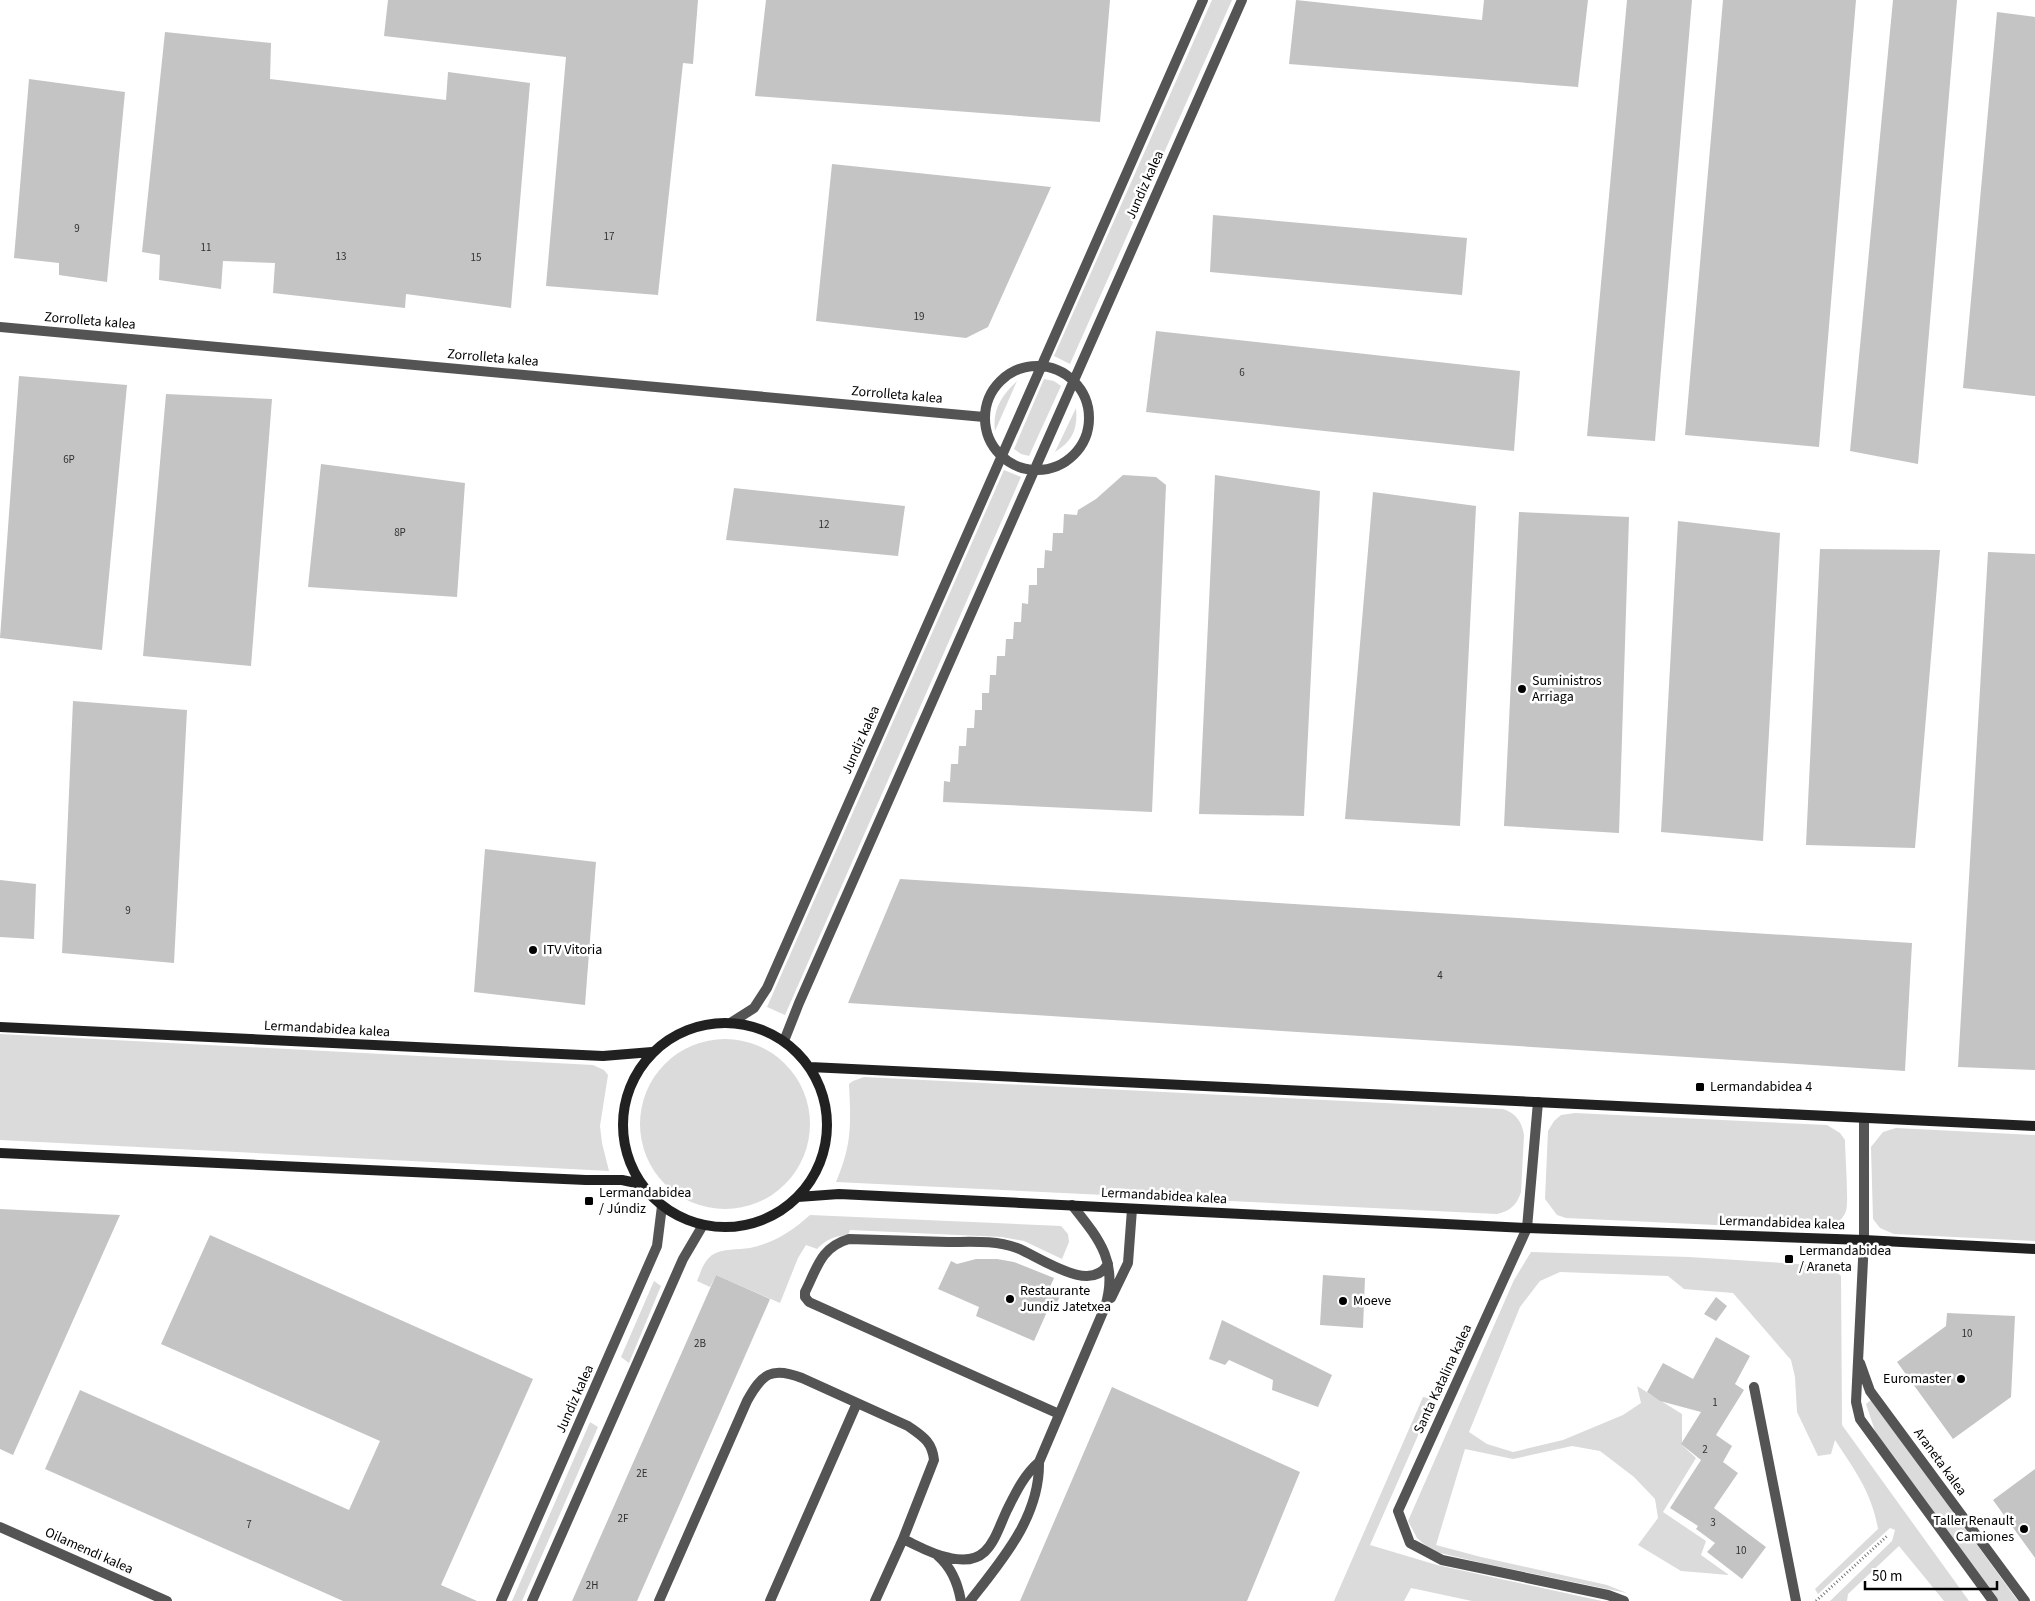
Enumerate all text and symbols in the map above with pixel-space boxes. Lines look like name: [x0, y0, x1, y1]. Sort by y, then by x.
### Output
street label: Jundiz kalea: [1121, 148, 1169, 222]
house number: 9: [74, 221, 80, 236]
house number: 17: [604, 229, 614, 244]
house number: 11: [201, 240, 211, 255]
house number: 13: [336, 249, 346, 264]
house number: 15: [471, 250, 481, 265]
street label: Zorrolleta kalea: [44, 307, 136, 335]
house number: 19: [914, 309, 924, 324]
street label: Zorrolleta kalea: [447, 344, 539, 372]
house number: 6: [1239, 365, 1245, 380]
street label: Zorrolleta kalea: [851, 381, 943, 409]
house number: 6P: [63, 452, 75, 467]
house number: 12: [819, 517, 829, 532]
house number: 8P: [394, 525, 406, 540]
place label: Suministros Arriaga: [1532, 671, 1602, 707]
marker: Suministros Arriaga: [1516, 683, 1528, 695]
street label: Jundiz kalea: [837, 703, 885, 777]
house number: 9: [125, 903, 131, 918]
place label: ITV Vitoria: [543, 940, 602, 960]
marker: ITV Vitoria: [527, 944, 539, 956]
house number: 4: [1437, 968, 1443, 983]
street label: Lermandabidea kalea: [263, 1016, 391, 1042]
place label: Lermandabidea 4: [1710, 1077, 1812, 1097]
marker: Lermandabidea 4: [1694, 1081, 1706, 1093]
place label: Lermandabidea / Júndiz: [599, 1183, 691, 1219]
street label: Lermandabidea kalea: [1100, 1183, 1228, 1209]
marker: Lermandabidea / Júndiz: [583, 1195, 595, 1207]
street label: Lermandabidea kalea: [1719, 1211, 1845, 1235]
place label: Lermandabidea / Araneta: [1799, 1241, 1891, 1277]
marker: Lermandabidea / Araneta: [1783, 1253, 1795, 1265]
place label: Restaurante Jundiz Jatetxea: [1020, 1281, 1111, 1317]
place label: Moeve: [1353, 1291, 1391, 1311]
marker: Restaurante Jundiz Jatetxea: [1004, 1293, 1016, 1305]
marker: Moeve: [1337, 1295, 1349, 1307]
street label: Santa Katalina kalea: [1409, 1321, 1477, 1437]
house number: 10: [1962, 1326, 1972, 1341]
house number: 2B: [694, 1336, 706, 1351]
street label: Jundiz kalea: [551, 1362, 599, 1436]
place label: Euromaster: [1883, 1369, 1951, 1389]
marker: Euromaster: [1955, 1373, 1967, 1385]
house number: 1: [1712, 1395, 1718, 1410]
street label: Araneta kalea: [1909, 1424, 1971, 1500]
house number: 2: [1702, 1442, 1708, 1457]
house number: 2E: [636, 1466, 648, 1481]
house number: 2F: [618, 1511, 629, 1526]
place label: Taller Renault Camiones: [1933, 1511, 2014, 1547]
house number: 3: [1710, 1515, 1716, 1530]
house number: 7: [246, 1517, 252, 1532]
street label: Oilamendi kalea: [42, 1523, 136, 1579]
marker: Taller Renault Camiones: [2018, 1523, 2030, 1535]
house number: 10: [1736, 1543, 1746, 1558]
scale bar: [1865, 1558, 1998, 1590]
text: 50 m: [1872, 1566, 1902, 1587]
house number: 2H: [586, 1578, 598, 1593]

